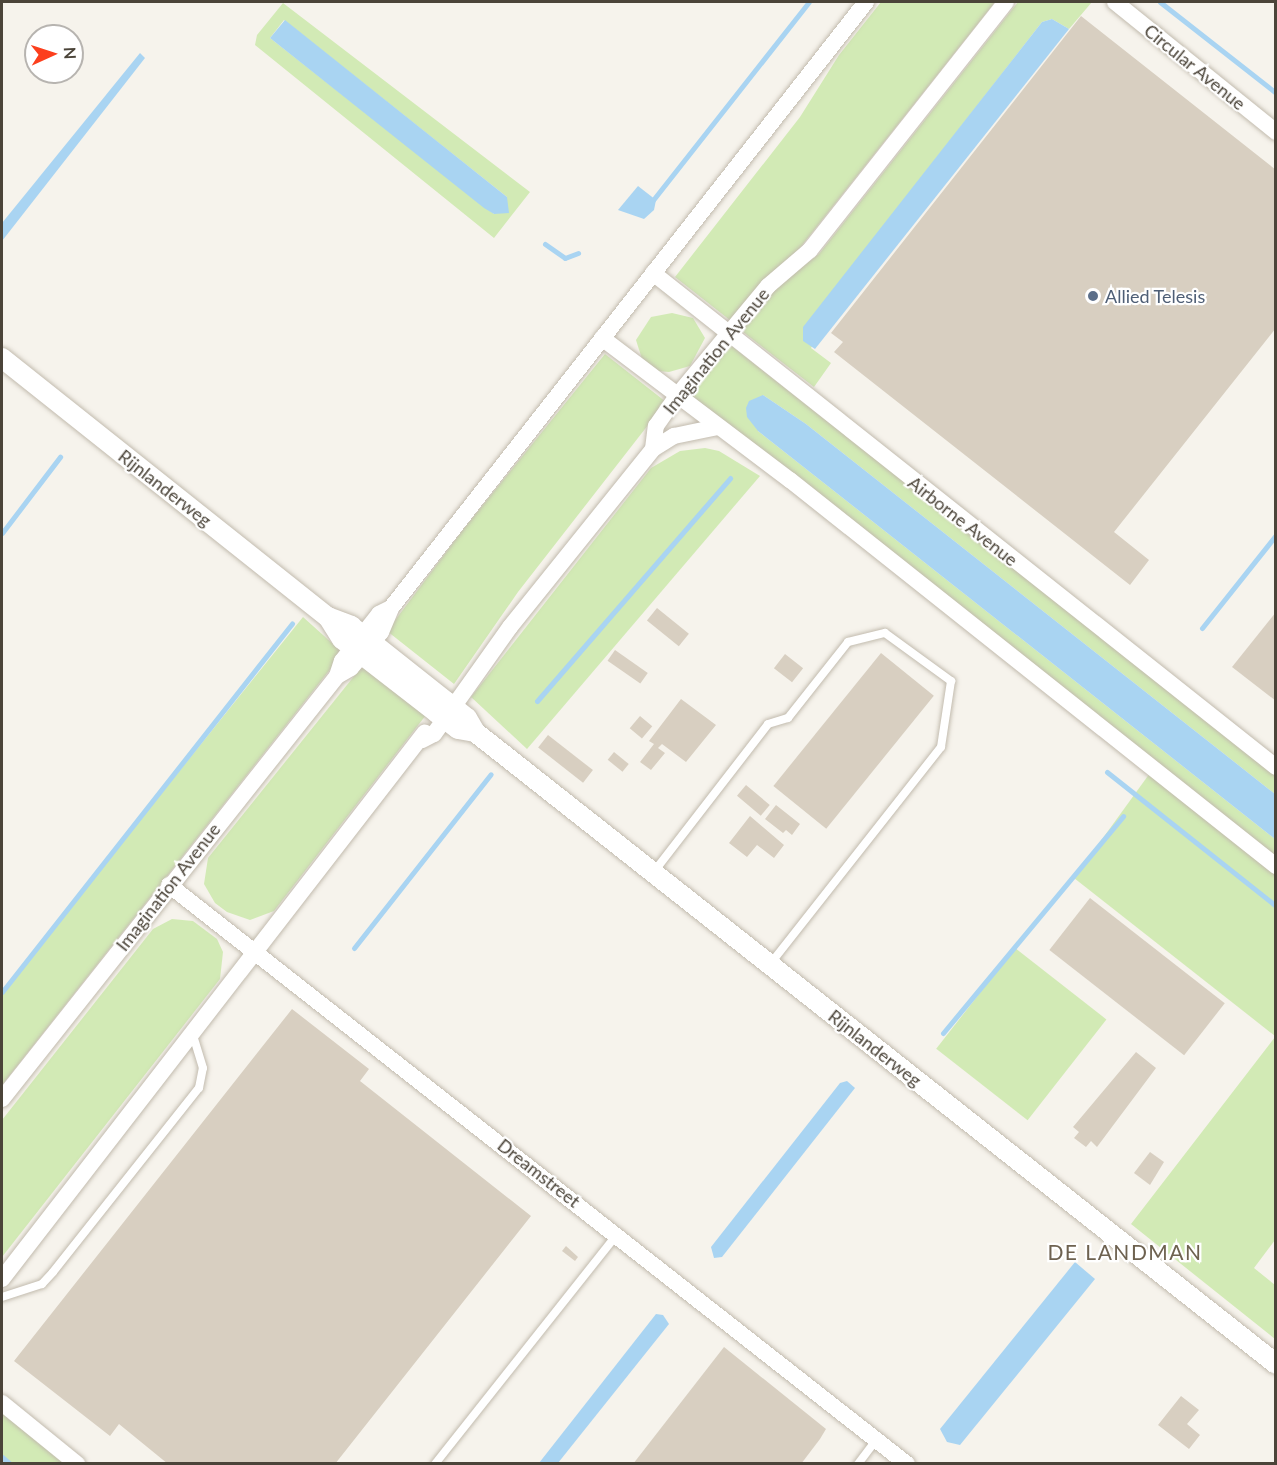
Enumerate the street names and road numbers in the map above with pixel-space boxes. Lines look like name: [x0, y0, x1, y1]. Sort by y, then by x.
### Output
street label: Circular Avenue: [1140, 19, 1250, 115]
street label: Imagination Avenue: [658, 283, 774, 419]
street label: Rijnlanderweg: [114, 445, 216, 531]
street label: Airborne Avenue: [904, 471, 1022, 571]
street label: Imagination Avenue: [111, 819, 225, 955]
street label: Rijnlanderweg: [824, 1005, 926, 1091]
street label: Dreamstreet: [493, 1134, 585, 1212]

